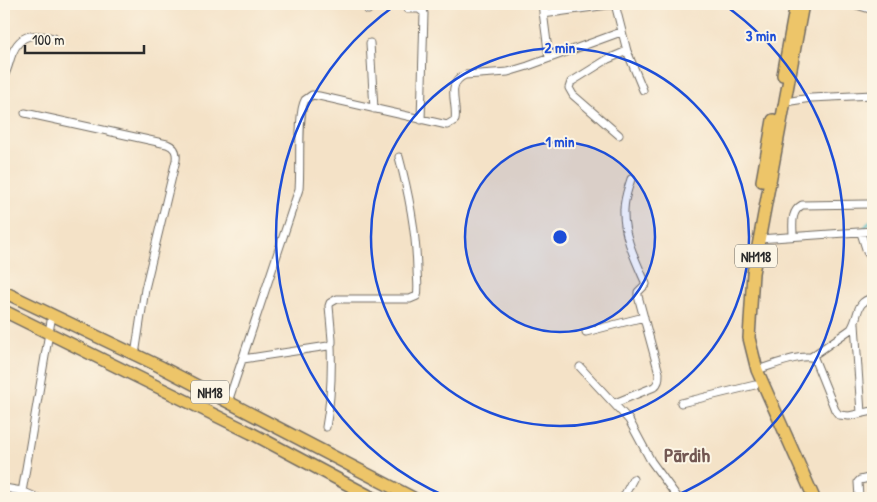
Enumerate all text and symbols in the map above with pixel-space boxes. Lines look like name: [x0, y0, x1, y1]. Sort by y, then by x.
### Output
scale bar: [25, 22, 144, 54]
text: 3 min: [746, 25, 776, 46]
text: 100 m: [32, 29, 65, 50]
text: 2 min: [545, 37, 576, 58]
text: 1 min: [545, 131, 575, 152]
centre of rings: [551, 228, 569, 246]
road number: NH118: [735, 245, 777, 268]
road number: NH18: [191, 381, 229, 404]
district label: Pārdih: [664, 441, 711, 468]

